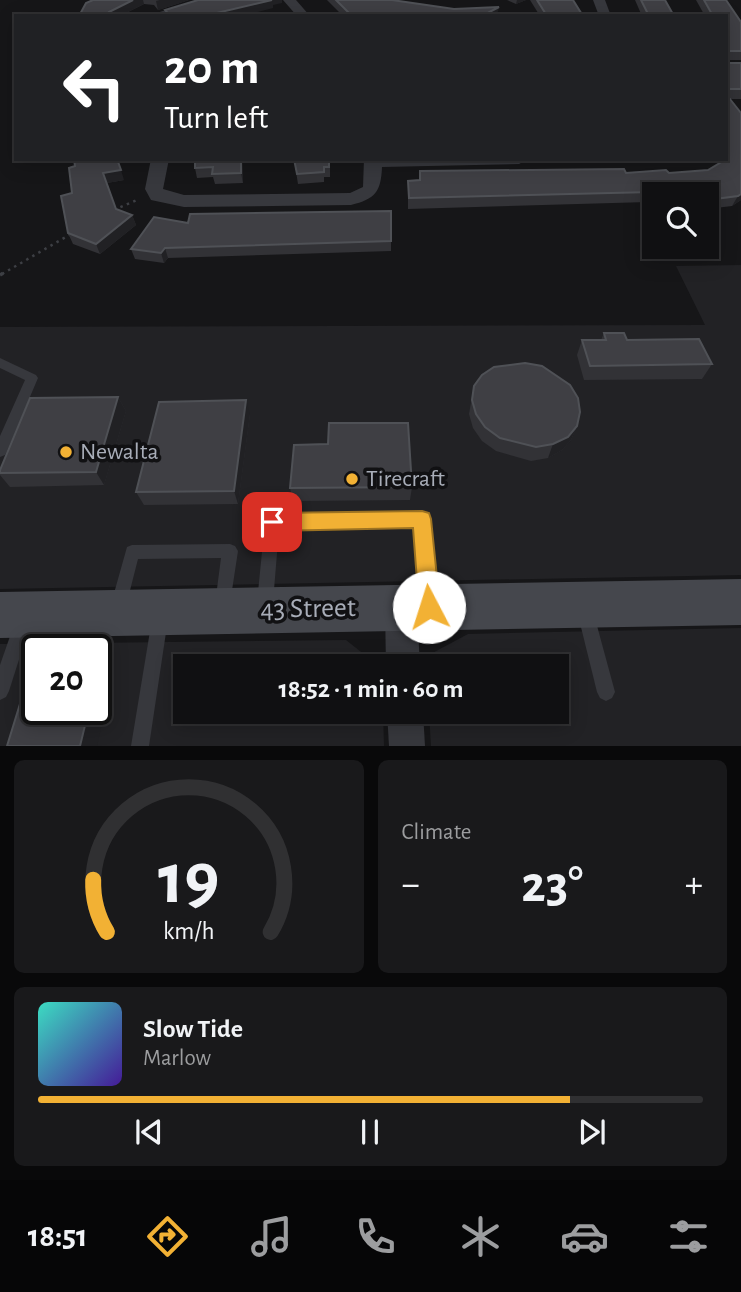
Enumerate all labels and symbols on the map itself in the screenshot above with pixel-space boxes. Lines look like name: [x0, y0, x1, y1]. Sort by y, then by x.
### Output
place label: Newalta: [80, 440, 159, 464]
marker: Newalta: [58, 444, 74, 460]
place label: Tirecraft: [366, 467, 445, 491]
marker: Tirecraft: [344, 471, 360, 487]
pin: [242, 492, 302, 552]
position arrow: [392, 570, 466, 644]
street label: 43 Street: [260, 594, 356, 624]
speed limit sign: 20: [21, 634, 112, 725]

